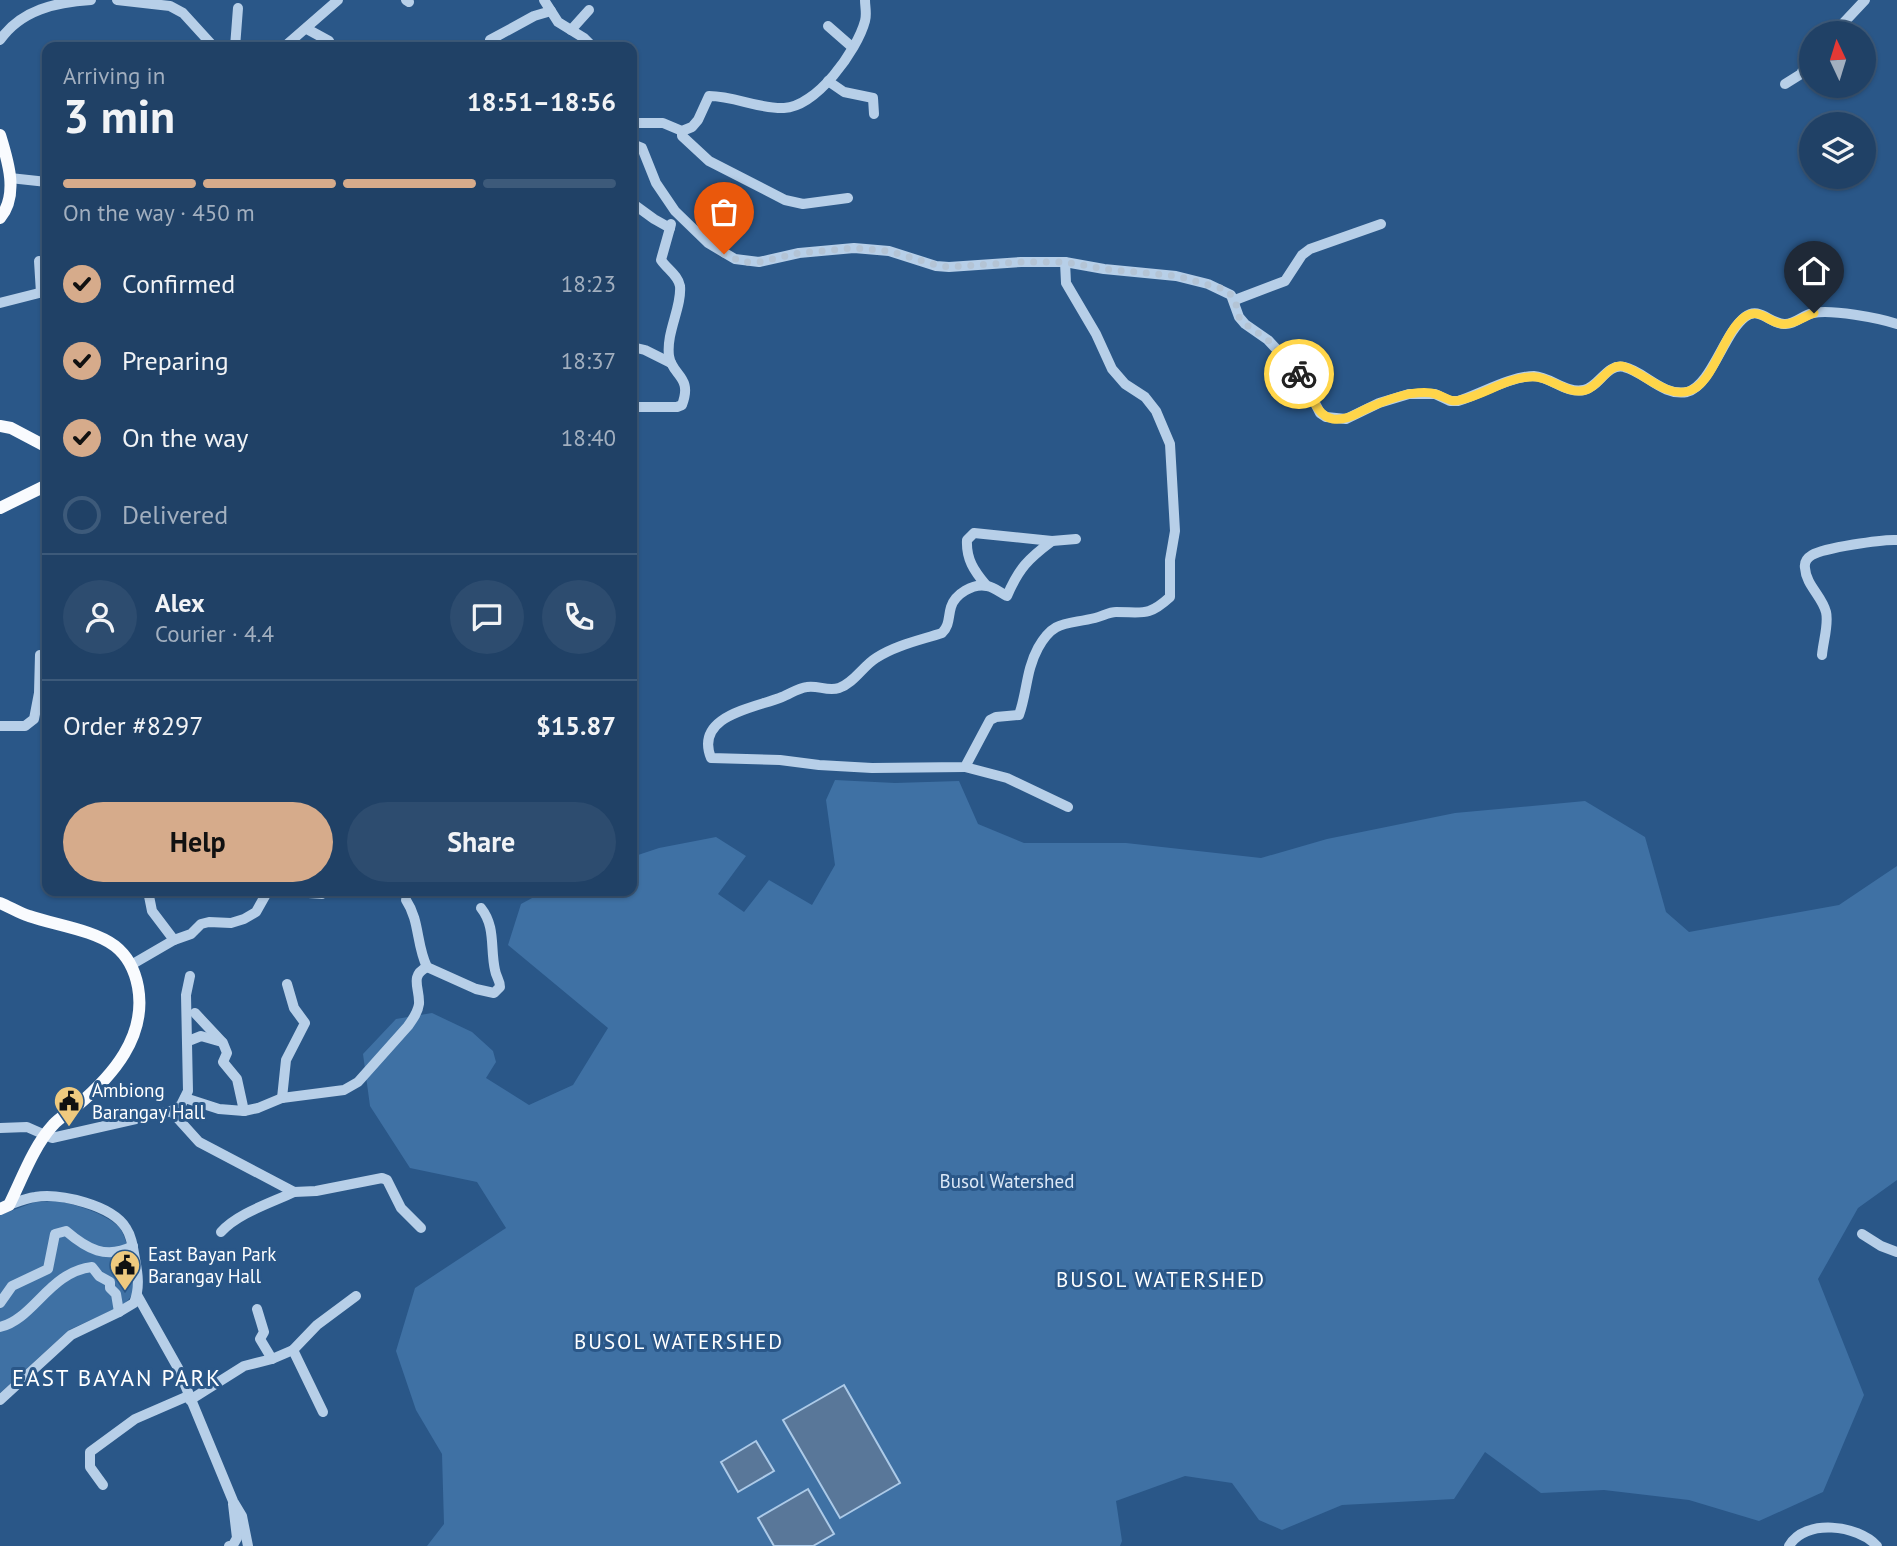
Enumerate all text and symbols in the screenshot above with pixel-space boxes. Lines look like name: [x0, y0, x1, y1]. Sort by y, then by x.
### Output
north arrow: [1799, 21, 1876, 98]
map controls: [1799, 21, 1876, 189]
text: Arriving in: [63, 61, 165, 90]
text: 18:51–18:56: [467, 85, 616, 118]
text: 3 min: [63, 86, 175, 146]
button: layers: [1799, 112, 1876, 189]
pin: [694, 182, 754, 254]
icon: bag: [705, 193, 743, 231]
text: On the way · 450 m: [63, 198, 255, 227]
pin: [1784, 241, 1844, 313]
icon: home: [1795, 252, 1833, 290]
icon: check: [63, 265, 101, 303]
text: Confirmed: [122, 267, 235, 300]
text: 18:23: [561, 269, 616, 298]
courier: [1264, 339, 1334, 409]
icon: check: [63, 342, 101, 380]
text: Preparing: [122, 344, 229, 377]
text: 18:37: [561, 346, 616, 375]
icon: bike: [1280, 355, 1318, 393]
icon: check: [63, 419, 101, 457]
text: On the way: [122, 421, 248, 454]
text: 18:40: [561, 423, 616, 452]
text: Delivered: [122, 498, 228, 531]
button: person: [63, 580, 137, 654]
button: chat: [450, 580, 524, 654]
button: phone: [542, 580, 616, 654]
text: Alex: [155, 586, 205, 619]
text: Courier · 4.4: [155, 619, 274, 648]
text: Order #8297: [63, 709, 203, 742]
text: $15.87: [536, 709, 616, 742]
button: Help: [63, 802, 333, 882]
button: Share: [347, 802, 616, 882]
place label: Ambiong Barangay Hall: [92, 1078, 205, 1124]
public building icon: Ambiong Barangay Hall: [52, 1084, 86, 1128]
park label: Busol Watershed: [940, 1169, 1074, 1193]
place label: East Bayan Park Barangay Hall: [148, 1242, 276, 1288]
public building icon: East Bayan Park Barangay Hall: [108, 1248, 142, 1292]
district label: BUSOL WATERSHED: [1056, 1266, 1266, 1293]
district label: BUSOL WATERSHED: [574, 1328, 784, 1355]
district label: EAST BAYAN PARK: [12, 1363, 222, 1392]

